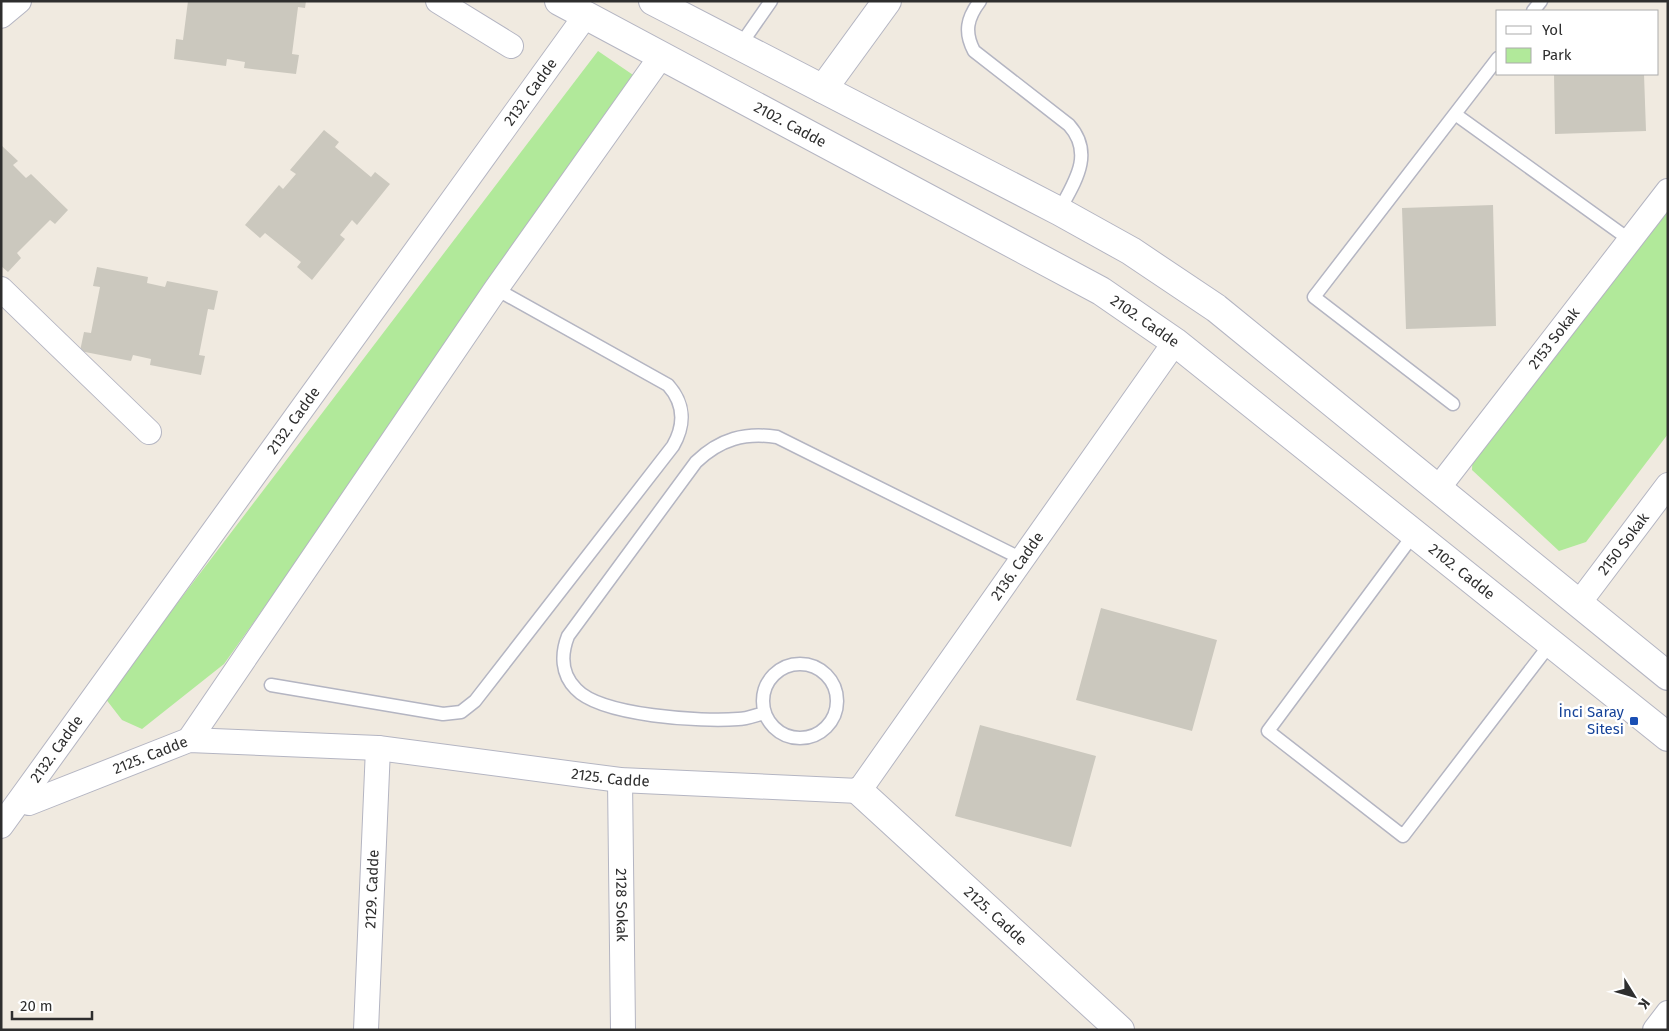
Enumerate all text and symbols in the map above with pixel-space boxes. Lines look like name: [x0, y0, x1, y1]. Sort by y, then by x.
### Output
legend: [1496, 10, 1659, 75]
text: Yol: [1542, 21, 1563, 39]
text: Park: [1542, 46, 1572, 64]
street label: 2132. Cadde: [500, 55, 561, 129]
street label: 2102. Cadde: [751, 98, 829, 151]
street label: 2102. Cadde: [1107, 291, 1183, 351]
street label: 2153 Sokak: [1525, 304, 1584, 373]
street label: 2132. Cadde: [263, 383, 324, 458]
street label: 2150 Sokak: [1594, 509, 1653, 579]
street label: 2136. Cadde: [987, 529, 1047, 604]
street label: 2102. Cadde: [1425, 540, 1498, 604]
place label: İnci Saray Sitesi: [1558, 703, 1625, 738]
street label: 2132. Cadde: [26, 712, 87, 786]
marker: İnci Saray Sitesi: [1628, 715, 1640, 727]
street label: 2125. Cadde: [110, 732, 190, 778]
street label: 2125. Cadde: [570, 765, 650, 790]
street label: 2129. Cadde: [361, 849, 383, 929]
street label: 2128 Sokak: [612, 868, 631, 942]
street label: 2125. Cadde: [960, 883, 1031, 949]
north arrow: [1609, 971, 1659, 1021]
scale bar: [12, 988, 92, 1020]
text: K: [1634, 995, 1653, 1013]
text: 20 m: [20, 997, 53, 1015]

